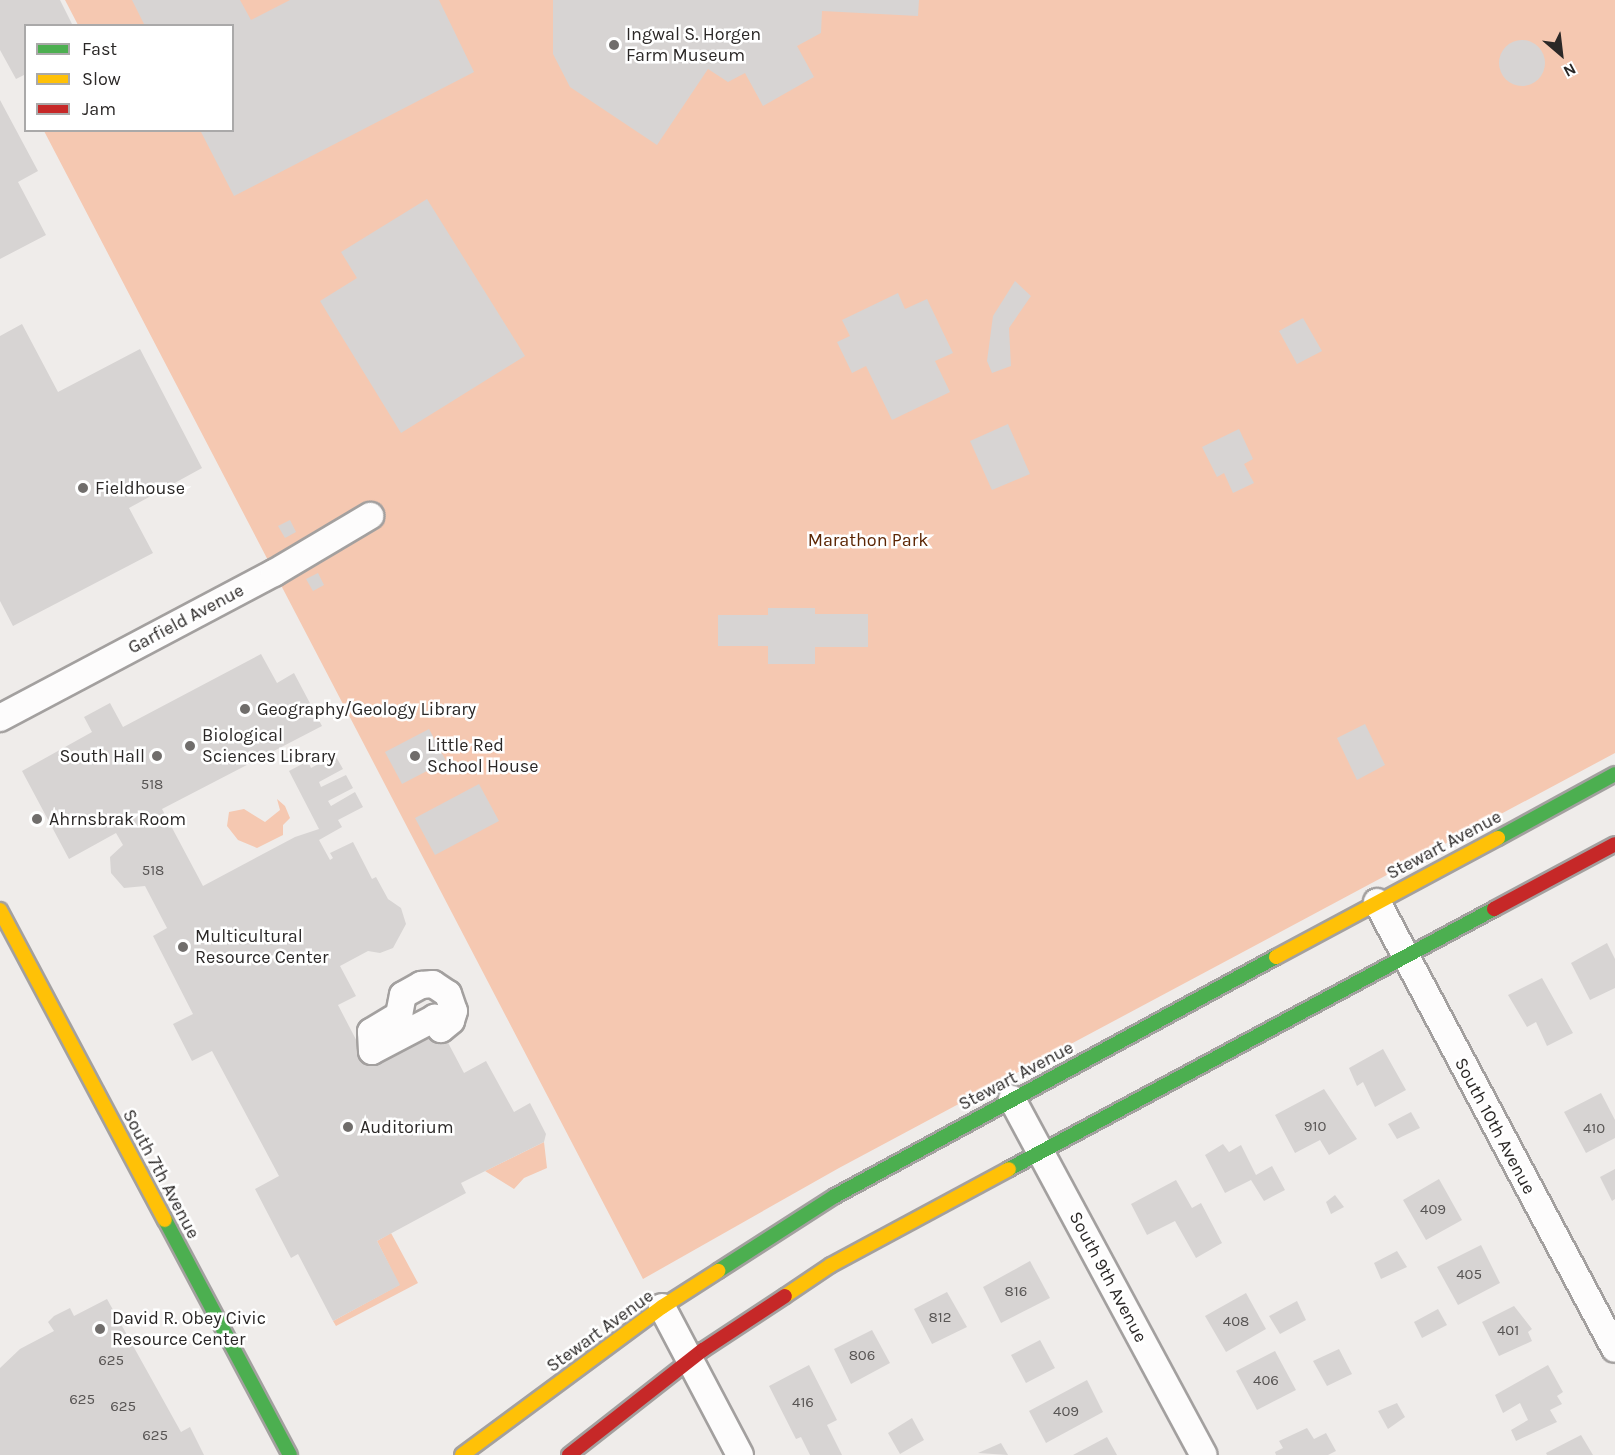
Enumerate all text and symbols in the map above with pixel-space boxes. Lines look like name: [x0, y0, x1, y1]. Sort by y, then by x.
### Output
legend: [24, 24, 234, 132]
place label: Ingwal S. Horgen Farm Museum: [626, 24, 761, 66]
north arrow: [1531, 24, 1591, 84]
text: Fast: [82, 38, 117, 60]
marker: Ingwal S. Horgen Farm Museum: [607, 38, 621, 52]
text: N: [1560, 59, 1579, 81]
text: Slow: [82, 68, 121, 90]
text: Jam: [82, 98, 116, 120]
place label: Fieldhouse: [95, 477, 185, 499]
marker: Fieldhouse: [76, 481, 90, 495]
park label: Marathon Park: [808, 529, 928, 551]
street label: Garfield Avenue: [124, 579, 248, 659]
place label: Geography/Geology Library: [257, 698, 476, 720]
marker: Geography/Geology Library: [238, 702, 252, 716]
place label: Biological Sciences Library: [202, 725, 336, 768]
place label: Little Red School House: [427, 735, 538, 777]
marker: Biological Sciences Library: [183, 739, 197, 753]
place label: South Hall: [59, 745, 145, 767]
marker: South Hall: [150, 749, 164, 763]
marker: Little Red School House: [408, 749, 422, 763]
house number: 518: [141, 776, 163, 794]
street label: Stewart Avenue: [1383, 806, 1505, 884]
place label: Ahrnsbrak Room: [49, 808, 186, 830]
marker: Ahrnsbrak Room: [30, 812, 44, 826]
house number: 518: [142, 862, 164, 880]
place label: Multicultural Resource Center: [195, 926, 328, 968]
marker: Multicultural Resource Center: [176, 940, 190, 954]
street label: Stewart Avenue: [955, 1037, 1077, 1115]
street label: South 10th Avenue: [1450, 1054, 1540, 1198]
street label: South 7th Avenue: [118, 1106, 204, 1242]
place label: Auditorium: [360, 1116, 453, 1138]
house number: 910: [1304, 1118, 1326, 1136]
marker: Auditorium: [341, 1120, 355, 1134]
house number: 410: [1583, 1120, 1605, 1138]
house number: 409: [1420, 1201, 1446, 1219]
street label: South 9th Avenue: [1064, 1208, 1152, 1346]
house number: 405: [1456, 1266, 1482, 1284]
house number: 816: [1005, 1283, 1027, 1301]
street label: Stewart Avenue: [542, 1285, 658, 1377]
place label: David R. Obey Civic Resource Center: [112, 1308, 266, 1350]
house number: 812: [929, 1309, 951, 1327]
house number: 408: [1223, 1313, 1249, 1331]
marker: David R. Obey Civic Resource Center: [93, 1322, 107, 1336]
house number: 401: [1497, 1322, 1519, 1340]
house number: 806: [849, 1347, 875, 1365]
house number: 625: [98, 1352, 124, 1370]
house number: 406: [1253, 1372, 1279, 1390]
house number: 625: [69, 1391, 95, 1409]
house number: 416: [792, 1394, 814, 1412]
house number: 625: [110, 1398, 136, 1416]
house number: 409: [1053, 1403, 1079, 1421]
house number: 625: [142, 1427, 168, 1445]

